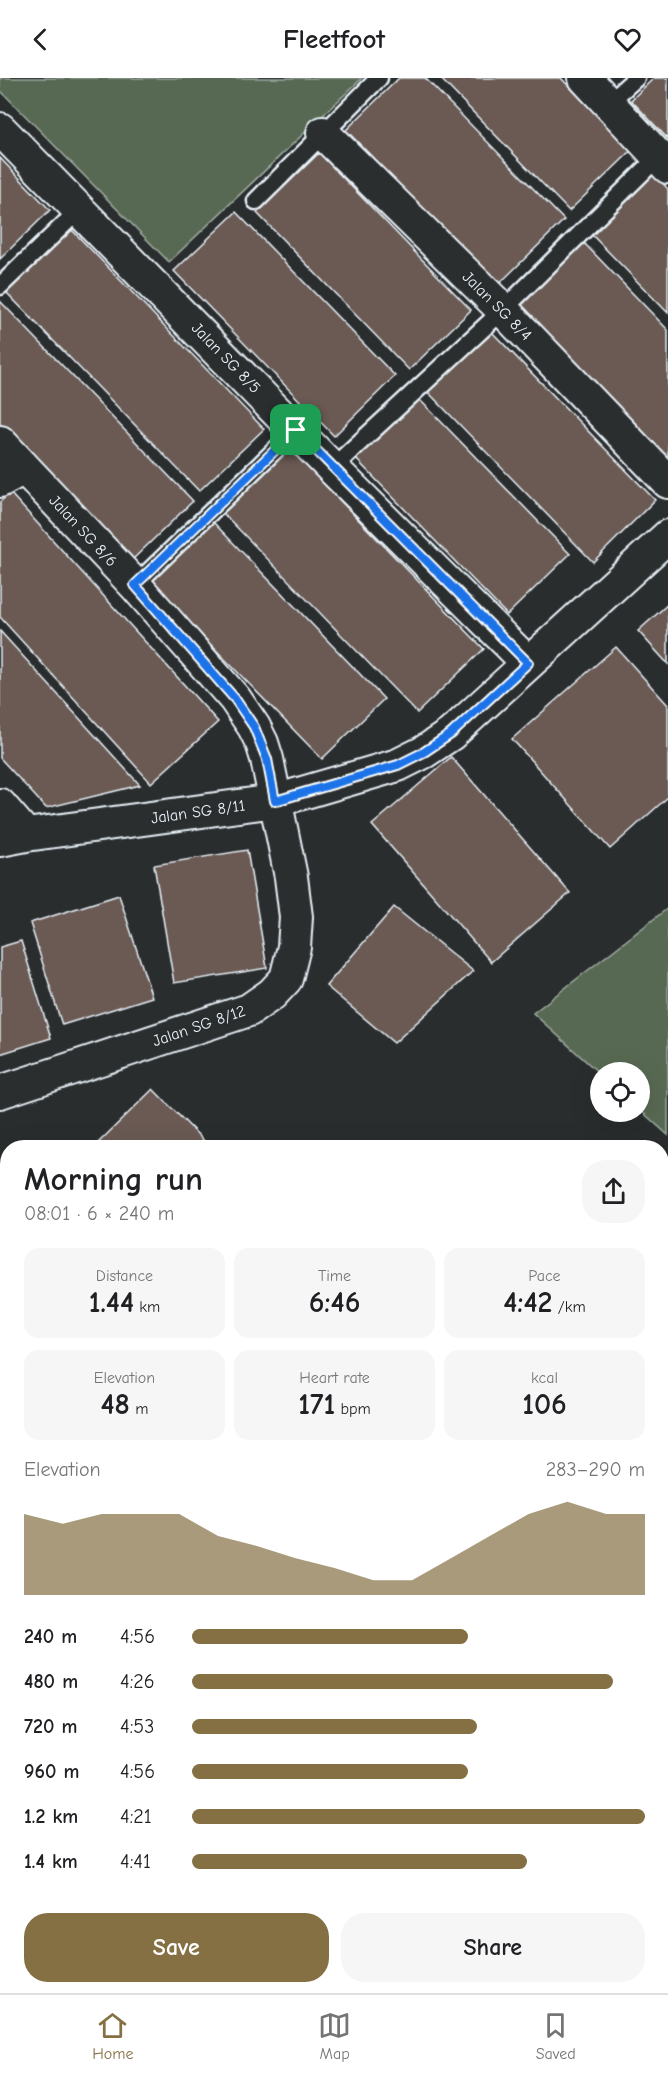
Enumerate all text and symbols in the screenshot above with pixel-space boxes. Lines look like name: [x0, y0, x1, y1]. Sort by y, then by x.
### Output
icon: back: [24, 23, 57, 56]
icon: heart: [611, 23, 644, 56]
text: Fleetfoot: [283, 24, 385, 55]
street label: Jalan SG 8/4: [459, 268, 535, 344]
street label: Jalan SG 8/5: [188, 319, 264, 397]
pin: [270, 404, 321, 455]
icon: arrive: [279, 413, 312, 446]
street label: Jalan SG 8/6: [45, 492, 121, 570]
street label: Jalan SG 8/11: [150, 796, 246, 828]
street label: Jalan SG 8/12: [150, 1002, 248, 1050]
map controls: [590, 1062, 650, 1122]
button: locate: [590, 1062, 650, 1122]
text: Morning run: [24, 1160, 203, 1198]
button: share: [582, 1160, 645, 1223]
text: 08:01 · 6 × 240 m: [24, 1202, 174, 1225]
text: Distance: [96, 1267, 153, 1285]
text: Time: [318, 1267, 351, 1285]
text: Pace: [528, 1267, 561, 1285]
text: 1.44: [89, 1285, 134, 1320]
text: 6:46: [309, 1285, 360, 1320]
text: 4:42: [503, 1285, 553, 1320]
text: km: [134, 1298, 160, 1316]
text: /km: [553, 1298, 586, 1316]
text: Elevation: [94, 1369, 155, 1387]
text: Heart rate: [299, 1369, 370, 1387]
text: kcal: [531, 1369, 558, 1387]
text: 48: [100, 1387, 130, 1422]
text: 171: [298, 1387, 335, 1422]
text: 106: [522, 1387, 567, 1422]
text: m: [130, 1400, 149, 1418]
text: bpm: [335, 1400, 371, 1418]
text: Elevation: [24, 1458, 101, 1481]
text: 283–290 m: [546, 1458, 645, 1481]
text: 240 m: [24, 1625, 77, 1648]
text: 4:56: [120, 1625, 155, 1648]
text: 480 m: [24, 1670, 78, 1693]
text: 4:26: [120, 1670, 155, 1693]
text: 720 m: [24, 1715, 77, 1738]
text: 4:53: [120, 1715, 154, 1738]
text: 960 m: [24, 1760, 79, 1783]
text: 4:56: [120, 1760, 155, 1783]
text: 1.2 km: [24, 1805, 78, 1828]
text: 4:21: [120, 1805, 152, 1828]
text: 1.4 km: [24, 1850, 78, 1873]
text: 4:41: [120, 1850, 151, 1873]
button: Save: [24, 1913, 329, 1982]
button: Share: [341, 1913, 645, 1982]
tab: Home: [92, 2009, 134, 2063]
tab: Map: [318, 2009, 351, 2063]
tab: Saved: [536, 2009, 576, 2063]

